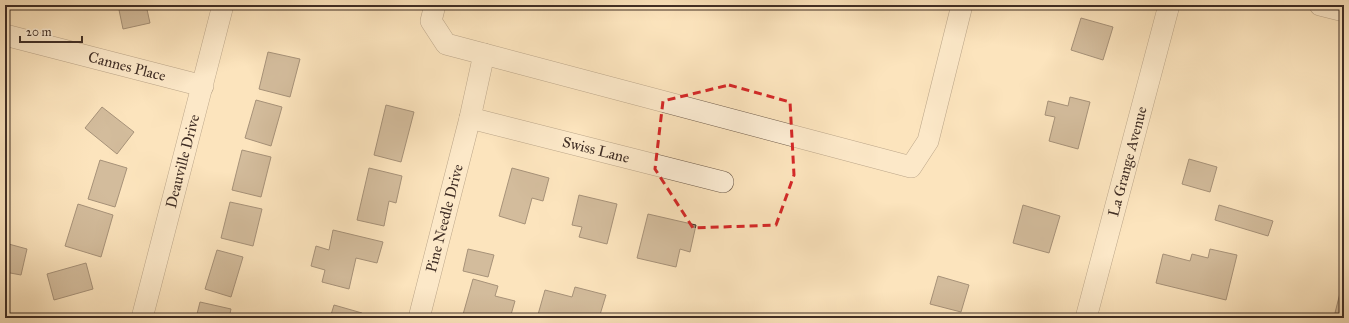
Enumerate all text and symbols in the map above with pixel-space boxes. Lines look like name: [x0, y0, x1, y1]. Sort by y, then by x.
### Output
scale bar: [20, 18, 82, 44]
text: 20 m: [26, 25, 52, 39]
street label: Cannes Place: [86, 48, 168, 85]
street label: La Grange Avenue: [1104, 104, 1151, 218]
street label: Deauville Drive: [162, 112, 203, 210]
street label: Swiss Lane: [561, 133, 631, 167]
street label: Pine Needle Drive: [422, 162, 467, 274]

